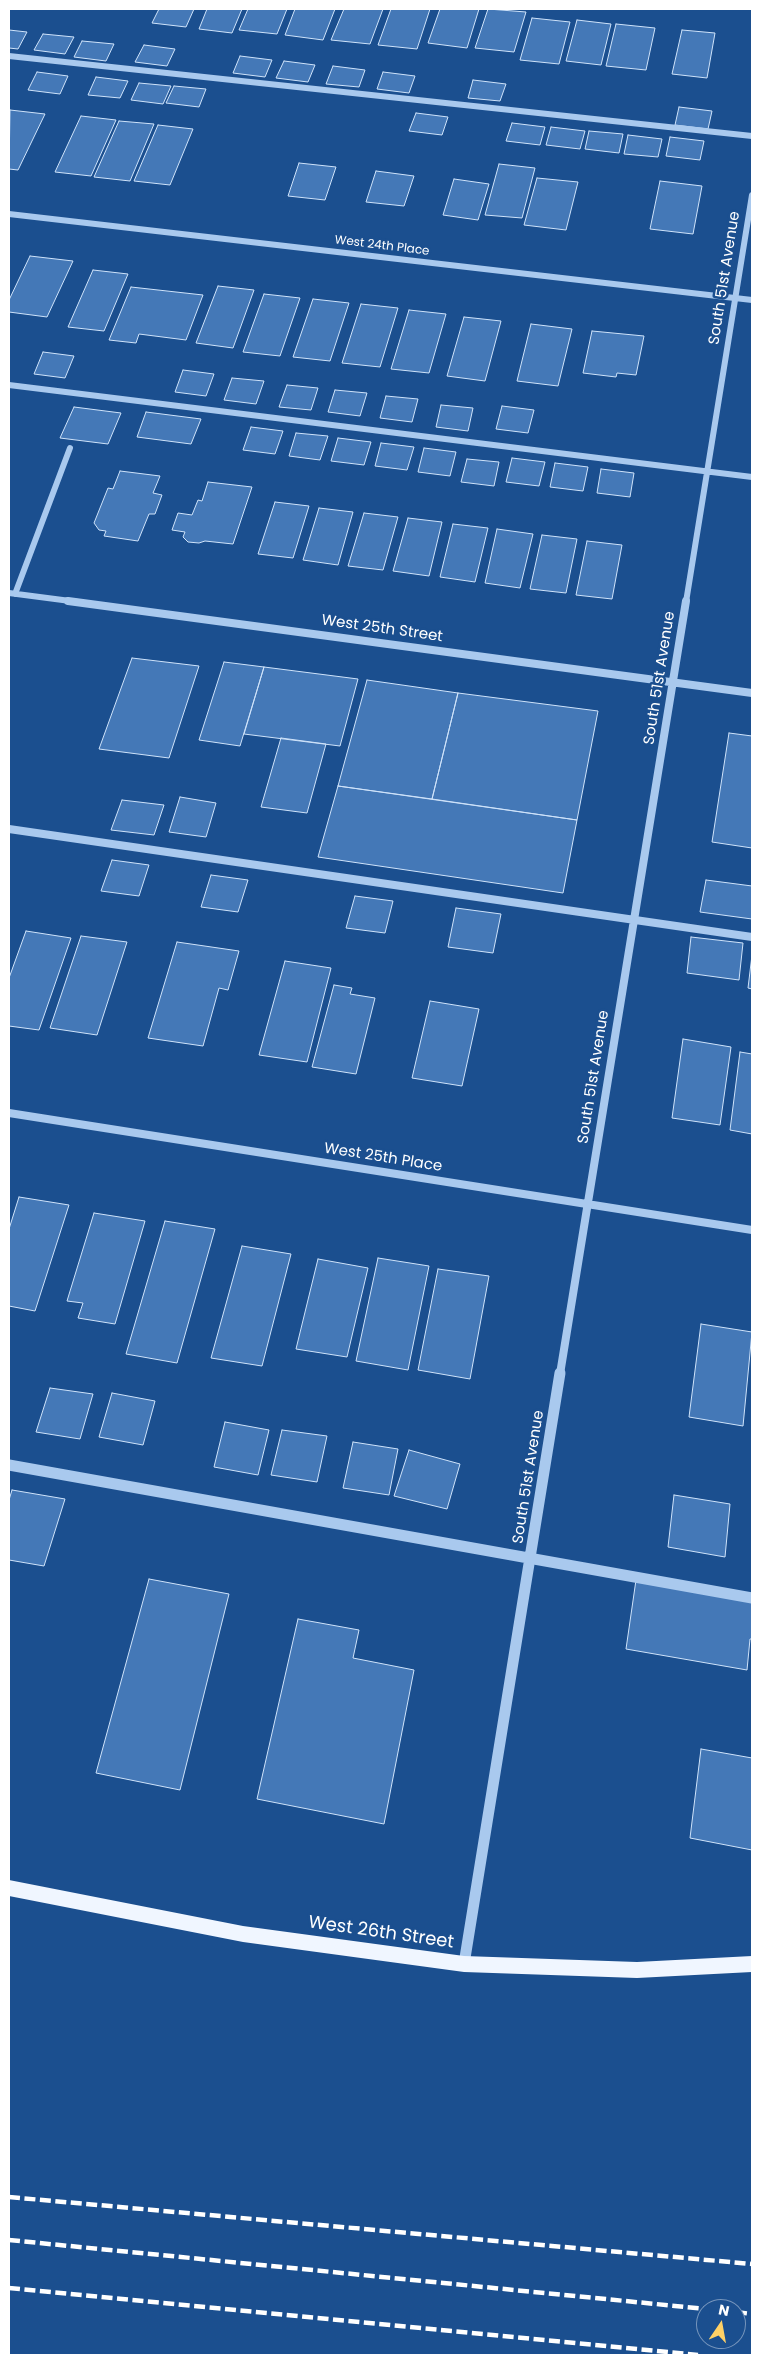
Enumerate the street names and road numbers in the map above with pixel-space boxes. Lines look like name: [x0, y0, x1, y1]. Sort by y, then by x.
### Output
street label: South 51st Avenue: [706, 210, 744, 346]
street label: West 24th Place: [334, 233, 430, 259]
street label: South 51st Avenue: [641, 610, 679, 746]
street label: West 25th Street: [320, 612, 444, 646]
street label: South 51st Avenue: [575, 1009, 613, 1145]
street label: West 25th Place: [323, 1140, 443, 1176]
street label: South 51st Avenue: [510, 1409, 548, 1545]
street label: West 26th Street: [307, 1912, 455, 1954]

